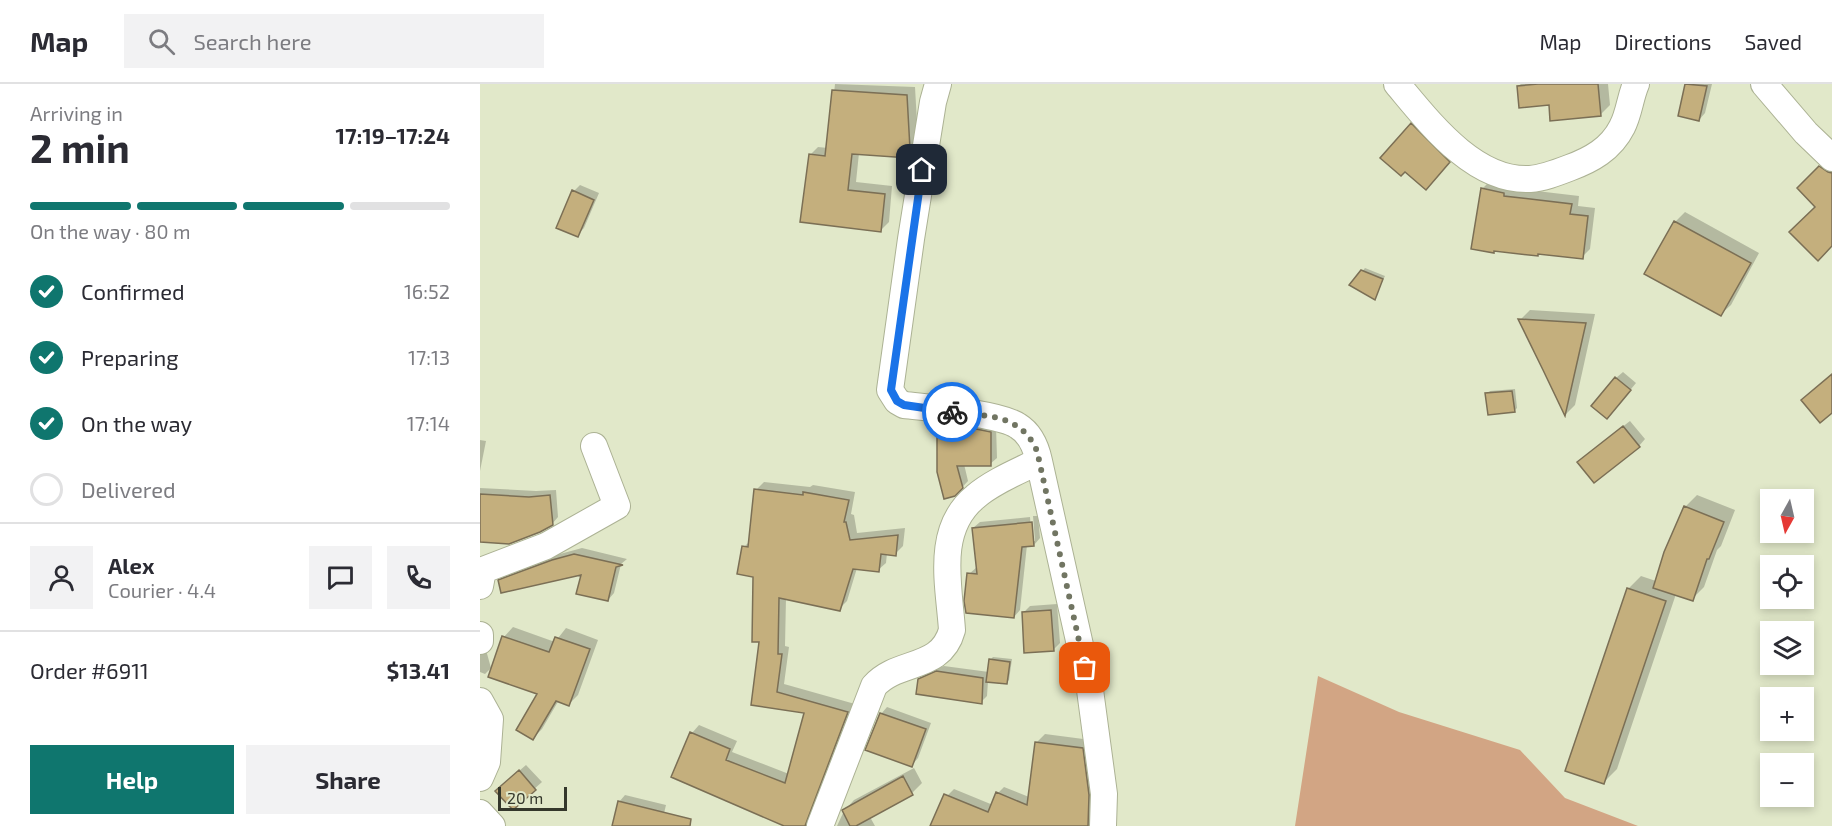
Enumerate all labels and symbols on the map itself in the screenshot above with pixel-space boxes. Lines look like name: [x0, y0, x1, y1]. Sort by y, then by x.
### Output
pin: [896, 144, 947, 195]
courier: [922, 382, 982, 442]
north arrow: [1760, 489, 1814, 543]
pin: [1059, 642, 1110, 693]
scale bar: [498, 784, 567, 812]

